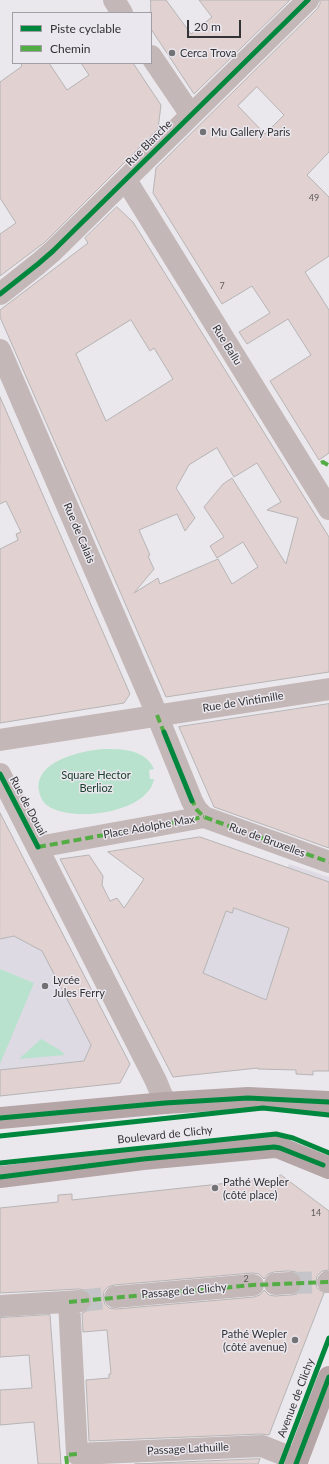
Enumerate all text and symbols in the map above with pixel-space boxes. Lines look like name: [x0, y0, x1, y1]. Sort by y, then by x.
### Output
legend: [12, 12, 152, 64]
scale bar: [189, 12, 243, 38]
text: 20 m: [194, 19, 221, 34]
text: Piste cyclable: [50, 21, 121, 36]
text: Chemin: [50, 41, 91, 56]
place label: Cerca Trova: [180, 46, 237, 60]
marker: Cerca Trova: [167, 48, 177, 58]
street label: Rue Blanche: [123, 117, 175, 169]
place label: Mu Gallery Paris: [211, 125, 290, 139]
marker: Mu Gallery Paris: [198, 127, 208, 137]
house number: 49: [309, 193, 319, 203]
house number: 7: [219, 281, 225, 291]
street label: Rue Ballu: [209, 322, 245, 368]
street label: Rue de Calais: [60, 501, 98, 565]
street label: Rue de Vintimille: [202, 689, 284, 715]
park label: Square Hector Berlioz: [61, 768, 131, 794]
street label: Rue de Douai: [7, 774, 49, 838]
street label: Place Adolphe Max: [102, 812, 196, 842]
street label: Rue de Bruxelles: [227, 820, 307, 860]
place label: Lycée Jules Ferry: [53, 973, 105, 999]
marker: Lycée Jules Ferry: [40, 981, 50, 991]
street label: Boulevard de Clichy: [117, 1123, 213, 1147]
place label: Pathé Wepler (côté place): [223, 1175, 289, 1201]
marker: Pathé Wepler (côté place): [210, 1183, 220, 1193]
house number: 14: [311, 1208, 321, 1218]
house number: 2: [243, 1274, 249, 1284]
street label: Passage de Clichy: [141, 1281, 227, 1301]
place label: Pathé Wepler (côté avenue): [221, 1327, 287, 1353]
marker: Pathé Wepler (côté avenue): [290, 1335, 300, 1345]
street label: Avenue de Clichy: [275, 1357, 317, 1439]
street label: Passage Lathuille: [147, 1440, 229, 1458]

